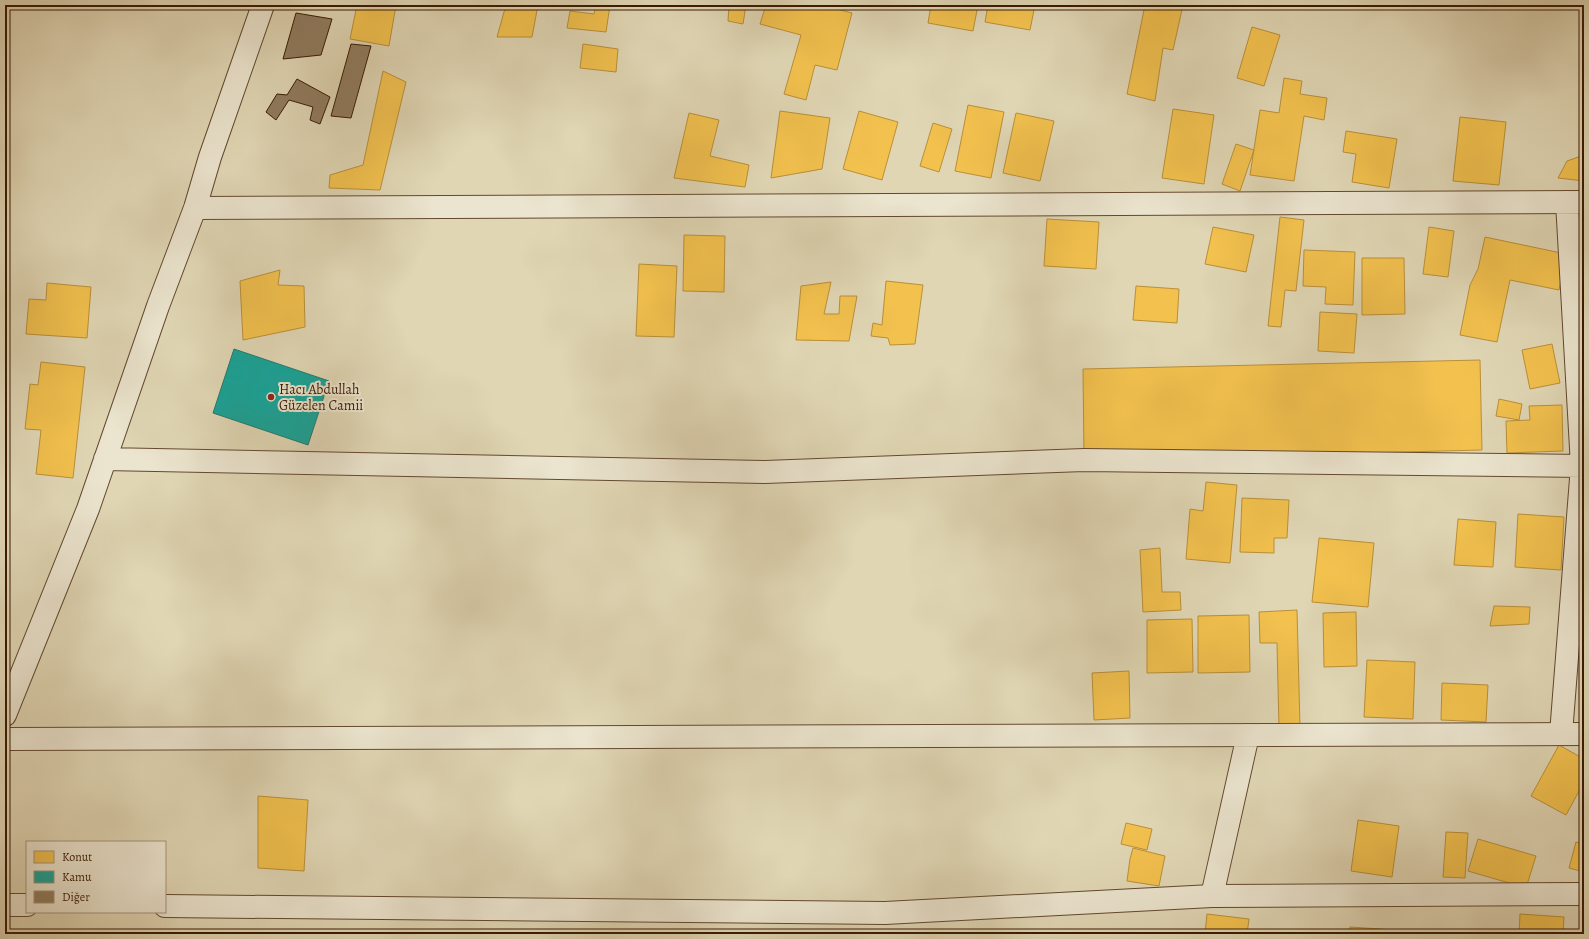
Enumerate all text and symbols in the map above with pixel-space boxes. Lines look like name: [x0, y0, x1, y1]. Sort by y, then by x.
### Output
place label: Hacı Abdullah Güzelen Camii: [279, 380, 363, 415]
marker: Hacı Abdullah Güzelen Camii: [266, 392, 276, 402]
legend: [26, 841, 166, 913]
text: Konut: [62, 849, 92, 865]
text: Kamu: [62, 869, 92, 885]
text: Diğer: [62, 889, 90, 905]

